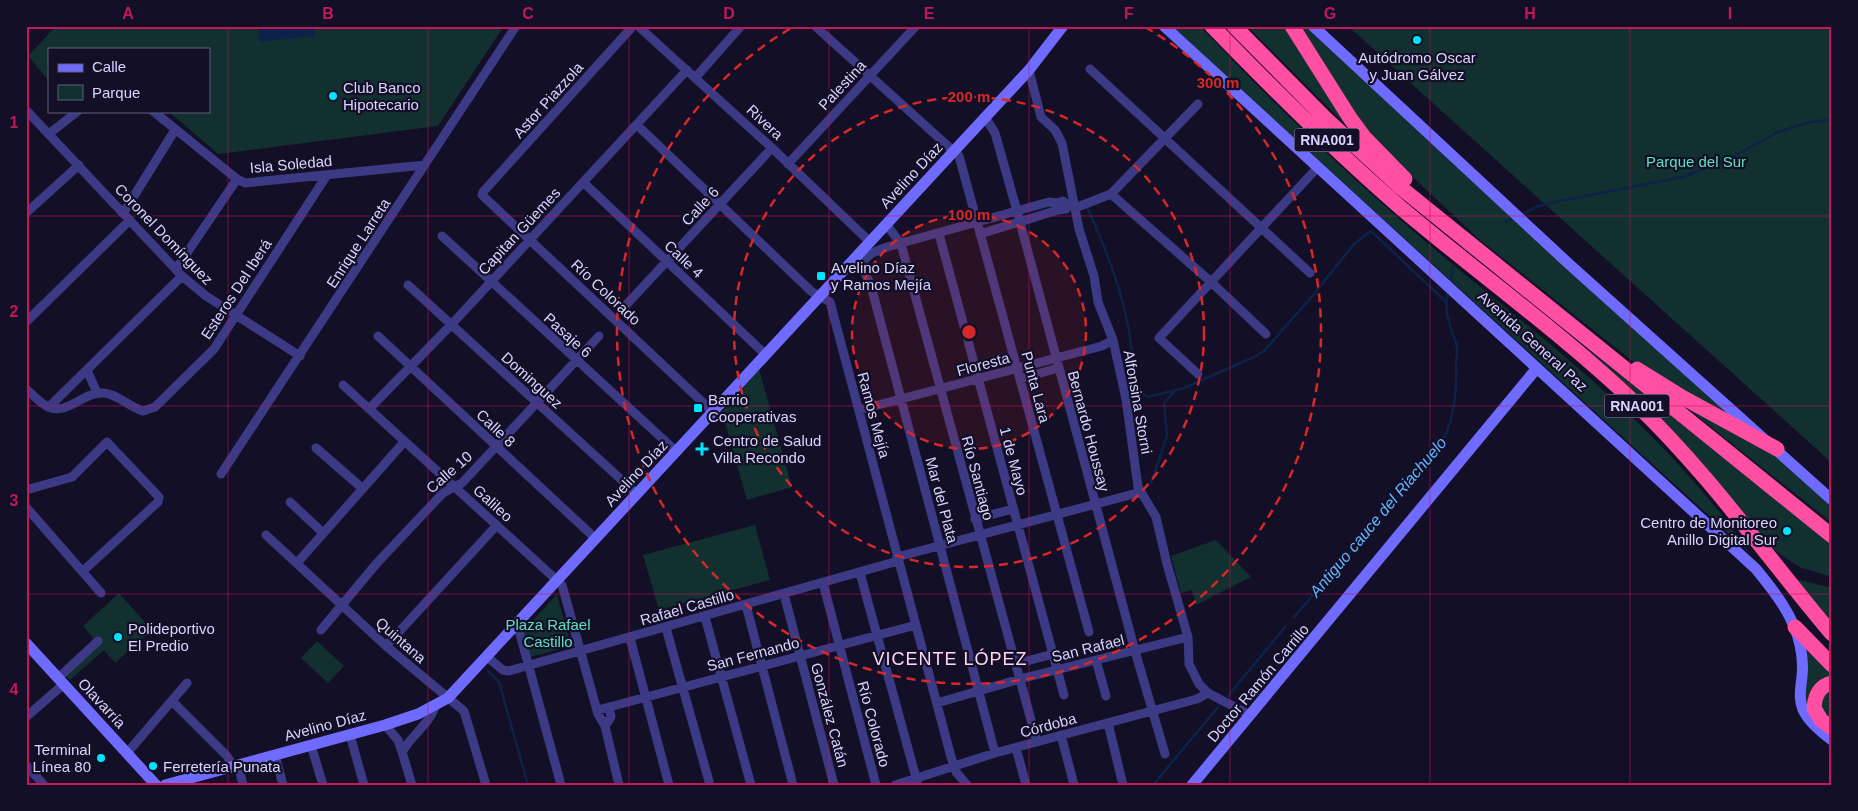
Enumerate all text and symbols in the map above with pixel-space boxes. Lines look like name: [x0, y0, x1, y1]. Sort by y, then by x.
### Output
text: A: [122, 5, 134, 22]
text: B: [322, 5, 334, 22]
text: C: [522, 5, 534, 22]
text: D: [723, 5, 735, 22]
text: E: [924, 5, 935, 22]
text: F: [1124, 5, 1134, 22]
text: G: [1324, 5, 1336, 22]
text: H: [1524, 5, 1536, 22]
text: I: [1728, 5, 1732, 22]
marker: Autódromo Oscar y Juan Gálvez: [1411, 34, 1423, 46]
legend: [48, 48, 210, 112]
place label: Autódromo Oscar y Juan Gálvez: [1358, 49, 1476, 83]
street label: Palestina: [815, 56, 870, 113]
text: Calle: [92, 58, 126, 75]
street label: Astor Piazzola: [510, 58, 587, 141]
text: 300 m: [1197, 74, 1239, 91]
place label: Club Banco Hipotecario: [343, 79, 421, 113]
text: Parque: [92, 84, 140, 101]
text: 200 m: [948, 88, 990, 105]
marker: Club Banco Hipotecario: [327, 90, 339, 102]
street label: Rivera: [743, 101, 787, 143]
text: 1: [10, 114, 19, 131]
road number: RNA001: [1294, 128, 1360, 152]
street label: Avelino Díaz: [876, 139, 946, 211]
street label: Isla Soledad: [249, 152, 333, 176]
park label: Parque del Sur: [1646, 153, 1746, 170]
street label: Coronel Domínguez: [112, 180, 216, 288]
street label: Calle 6: [678, 183, 722, 229]
street label: Capitan Güemes: [474, 184, 564, 278]
street label: Enrique Larreta: [323, 194, 394, 291]
text: 100 m: [948, 206, 990, 223]
street label: Esteros Del Iberá: [197, 235, 275, 342]
street label: Calle 4: [661, 237, 707, 281]
street label: Río Colorado: [568, 256, 644, 328]
place label: Avelino Díaz y Ramos Mejía: [831, 259, 932, 293]
marker: Avelino Díaz y Ramos Mejía: [815, 270, 827, 282]
street label: Avenida General Paz: [1475, 287, 1591, 395]
text: 2: [10, 303, 19, 320]
street label: Pasaje 6: [541, 309, 595, 361]
centre of rings: [960, 323, 978, 341]
street label: Dominguez: [498, 348, 566, 412]
street label: Floresta: [955, 349, 1012, 379]
street label: Punta Lara: [1018, 349, 1054, 425]
street label: Alfonsina Storni: [1121, 349, 1155, 455]
street label: Bernardo Houssay: [1065, 369, 1113, 494]
street label: Ramos Mejía: [854, 370, 894, 461]
place label: Barrio Cooperativas: [708, 391, 796, 425]
road number: RNA001: [1604, 394, 1670, 418]
marker: Barrio Cooperativas: [692, 402, 704, 414]
street label: Calle 8: [473, 406, 519, 450]
street label: 1 de Mayo: [997, 425, 1031, 497]
place label: Centro de Salud Villa Recondo: [713, 432, 821, 466]
street label: Río Santiago: [959, 434, 997, 522]
water label: Antiguo cauce del Riachuelo: [1306, 434, 1450, 601]
street label: Avelino Díaz: [601, 437, 671, 509]
marker: Centro de Salud Villa Recondo: [695, 442, 709, 456]
street label: Calle 10: [423, 448, 475, 496]
street label: Mar del Plata: [922, 455, 962, 546]
street label: Galileo: [470, 481, 516, 525]
text: 3: [10, 492, 19, 509]
place label: Centro de Monitoreo Anillo Digital Sur: [1640, 514, 1777, 548]
marker: Centro de Monitoreo Anillo Digital Sur: [1781, 525, 1793, 537]
street label: Rafael Castillo: [638, 585, 736, 629]
street label: Quintana: [372, 614, 430, 667]
park label: Plaza Rafael Castillo: [505, 616, 591, 650]
place label: Polideportivo El Predio: [128, 620, 215, 654]
street label: Doctor Ramón Carrillo: [1204, 621, 1312, 745]
marker: Polideportivo El Predio: [112, 631, 124, 643]
street label: San Rafael: [1050, 631, 1126, 665]
street label: San Fernando: [705, 633, 801, 675]
district label: VICENTE LÓPEZ: [872, 648, 1028, 669]
street label: González Catán: [808, 661, 852, 769]
street label: Olavarría: [75, 675, 130, 732]
street label: Río Colorado: [854, 679, 894, 769]
text: 4: [10, 681, 19, 698]
street label: Avelino Díaz: [282, 706, 368, 744]
street label: Córdoba: [1018, 709, 1079, 741]
place label: Terminal Línea 80: [33, 741, 91, 775]
marker: Terminal Línea 80: [95, 752, 107, 764]
place label: Ferretería Punata: [163, 758, 281, 775]
marker: Ferretería Punata: [147, 760, 159, 772]

